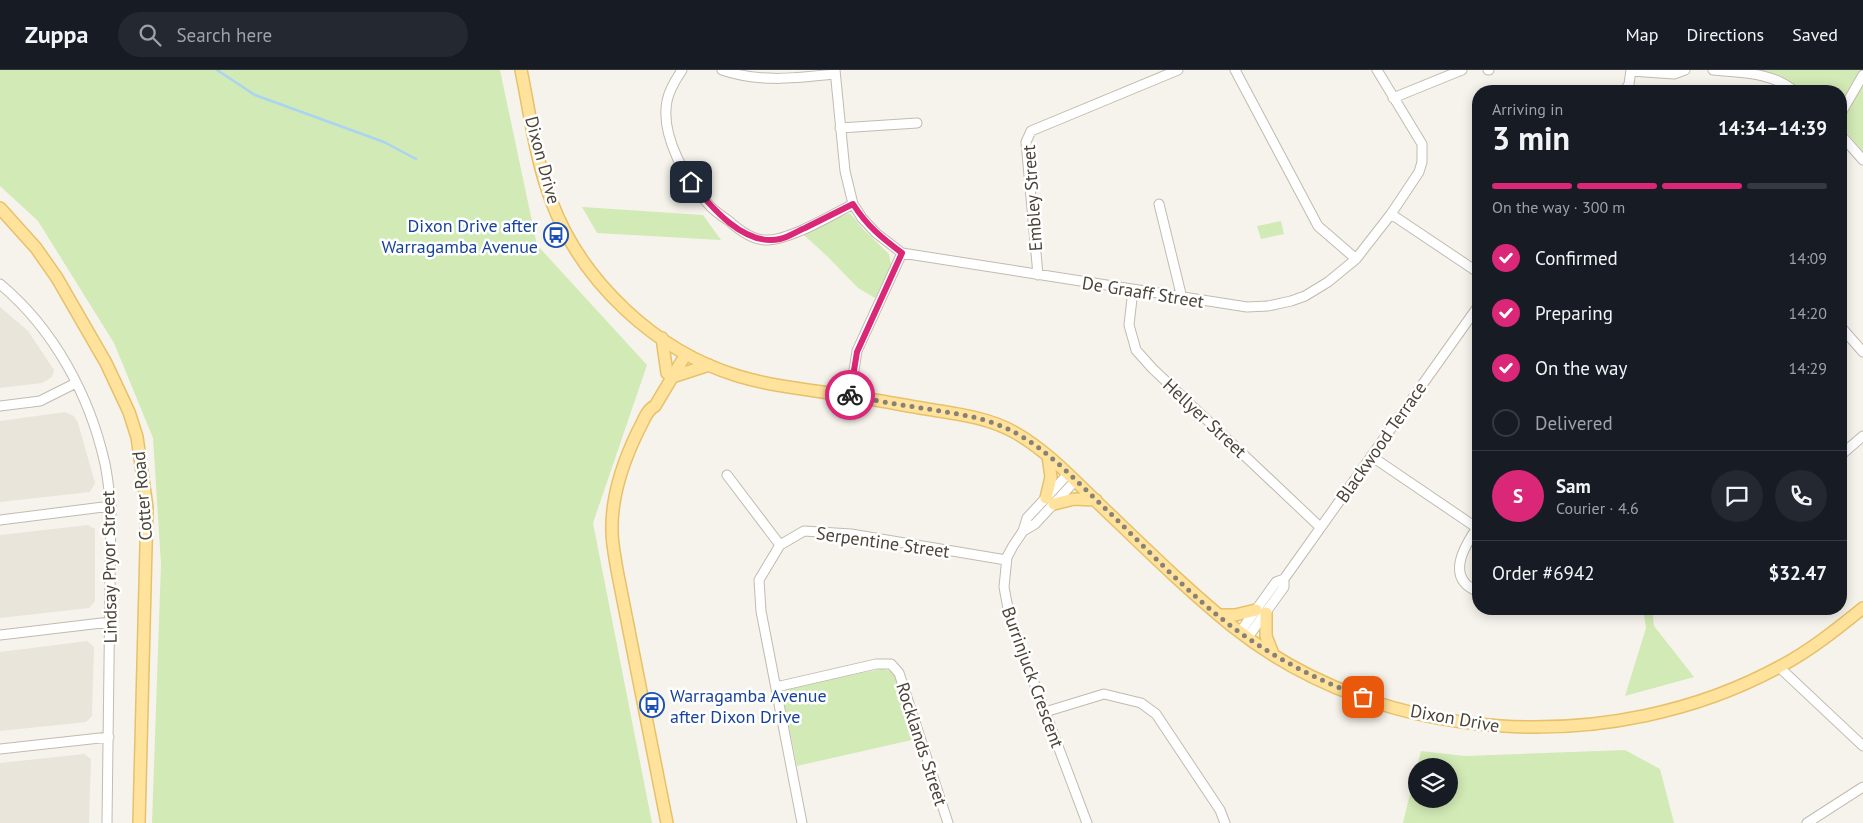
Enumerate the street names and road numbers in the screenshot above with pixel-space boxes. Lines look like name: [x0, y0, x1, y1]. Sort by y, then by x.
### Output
street label: Dixon Drive: [520, 114, 566, 206]
street label: Embley Street: [1017, 144, 1047, 252]
street label: De Graaff Street: [1080, 271, 1206, 313]
street label: Hellyer Street: [1158, 373, 1252, 463]
street label: Blackwood Terrace: [1331, 377, 1431, 507]
street label: Cotter Road: [127, 450, 157, 542]
street label: Lindsay Pryor Street: [96, 490, 122, 644]
street label: Serpentine Street: [815, 521, 951, 563]
street label: Burrinjuck Crescent: [997, 603, 1069, 751]
street label: Rocklands Street: [891, 679, 953, 809]
street label: Dixon Drive: [1409, 699, 1501, 737]

